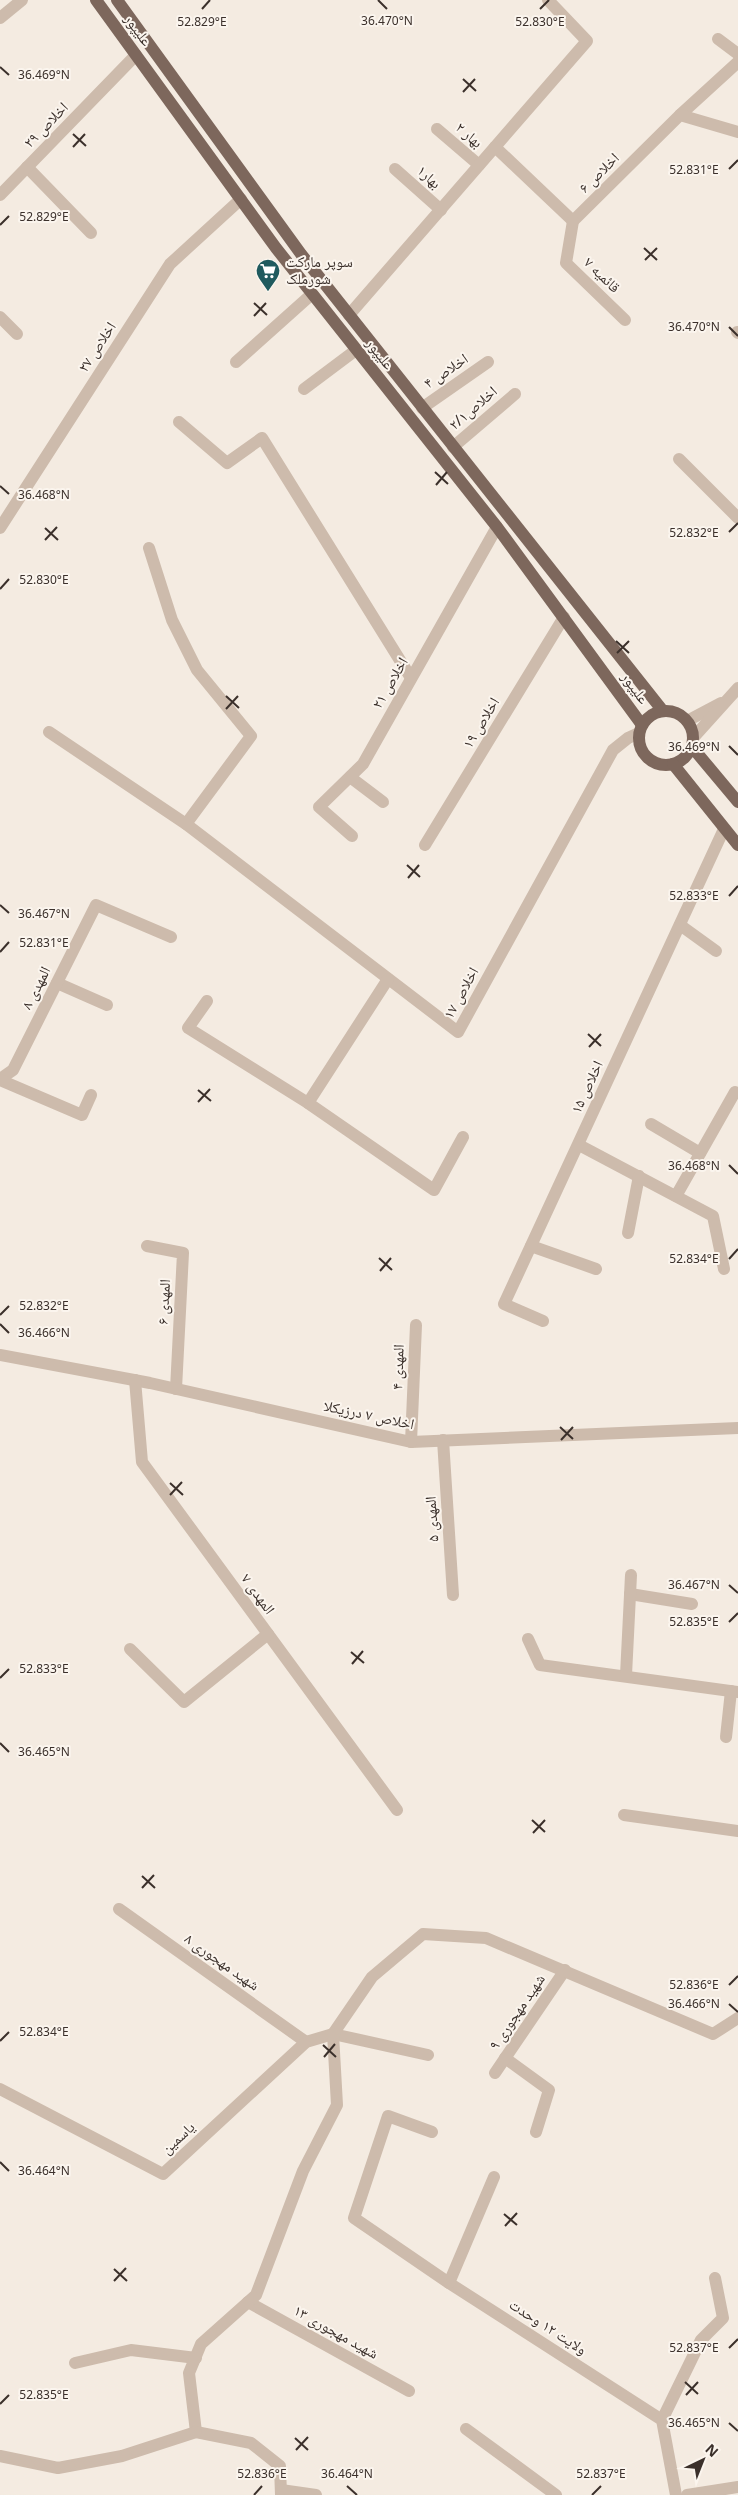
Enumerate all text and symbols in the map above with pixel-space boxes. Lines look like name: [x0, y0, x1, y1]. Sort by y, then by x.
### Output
street label: علیپور: [120, 9, 157, 50]
text: 36.470°N: [361, 12, 413, 29]
text: 52.829°E: [177, 13, 227, 30]
text: 52.830°E: [515, 13, 565, 30]
text: 36.469°N: [18, 66, 70, 83]
street label: اخلاص ۲۹: [19, 97, 73, 152]
street label: بهار ۲: [452, 117, 488, 152]
street label: اخلاص ۶: [574, 148, 624, 198]
street label: بهار۱: [413, 160, 446, 192]
text: 52.831°E: [669, 161, 719, 178]
text: 52.829°E: [19, 208, 69, 225]
place label: سوپر مارکت شورملک: [286, 251, 353, 288]
street label: قائمیه ۷: [580, 252, 625, 296]
supermarket icon: سوپر مارکت شورملک: [255, 258, 281, 292]
street label: اخلاص ۲۷: [72, 317, 121, 376]
text: 36.470°N: [668, 318, 720, 335]
street label: علیپور: [361, 333, 400, 374]
street label: اخلاص ۴: [419, 348, 472, 393]
street label: اخلاص۲/۱: [444, 381, 501, 434]
text: 36.468°N: [18, 486, 70, 503]
text: 52.832°E: [669, 524, 719, 541]
text: 52.830°E: [19, 571, 69, 588]
street label: اخلاص ۲۱: [366, 653, 413, 712]
street label: علیپور: [617, 667, 654, 708]
street label: اخلاص ۱۹: [457, 693, 504, 752]
text: 36.469°N: [668, 738, 720, 755]
text: 52.833°E: [669, 887, 719, 904]
text: 36.467°N: [18, 905, 70, 922]
text: 52.831°E: [19, 934, 69, 951]
street label: المهدی ۸: [16, 963, 55, 1013]
street label: اخلاص ۱۷: [438, 963, 483, 1022]
street label: اخلاص ۱۵: [565, 1057, 608, 1117]
text: 36.468°N: [668, 1157, 720, 1174]
text: 52.834°E: [669, 1250, 719, 1267]
street label: المهدی ۶: [152, 1279, 175, 1325]
text: 52.832°E: [19, 1297, 69, 1314]
text: 36.466°N: [18, 1324, 70, 1341]
street label: المهدی ۴: [386, 1344, 409, 1390]
street label: اخلاص ۷ درزیکلا: [322, 1395, 416, 1434]
street label: المهدی ۵: [419, 1496, 444, 1543]
street label: المهدی ۷: [236, 1569, 280, 1618]
text: 36.467°N: [668, 1576, 720, 1593]
text: 52.835°E: [669, 1613, 719, 1630]
text: 52.833°E: [19, 1660, 69, 1677]
text: 36.465°N: [18, 1743, 70, 1760]
street label: شهید مهجوری ۸: [181, 1928, 264, 1995]
street label: شهید مهجوری ۹: [483, 1970, 550, 2054]
text: 52.836°E: [669, 1976, 719, 1993]
text: 36.466°N: [668, 1995, 720, 2012]
text: 52.834°E: [19, 2023, 69, 2040]
street label: یاسمین: [156, 2116, 199, 2159]
text: 36.464°N: [18, 2162, 70, 2179]
street label: ولایت ۱۲ وحدت: [506, 2294, 591, 2359]
street label: شهید مهجوری ۱۳: [290, 2300, 383, 2364]
text: 52.837°E: [669, 2339, 719, 2356]
text: 52.835°E: [19, 2386, 69, 2403]
text: 36.465°N: [668, 2414, 720, 2431]
north arrow: [678, 2435, 728, 2485]
text: N: [702, 2439, 723, 2461]
text: 52.836°E: [237, 2465, 287, 2482]
text: 36.464°N: [321, 2465, 373, 2482]
text: 52.837°E: [576, 2465, 626, 2482]

